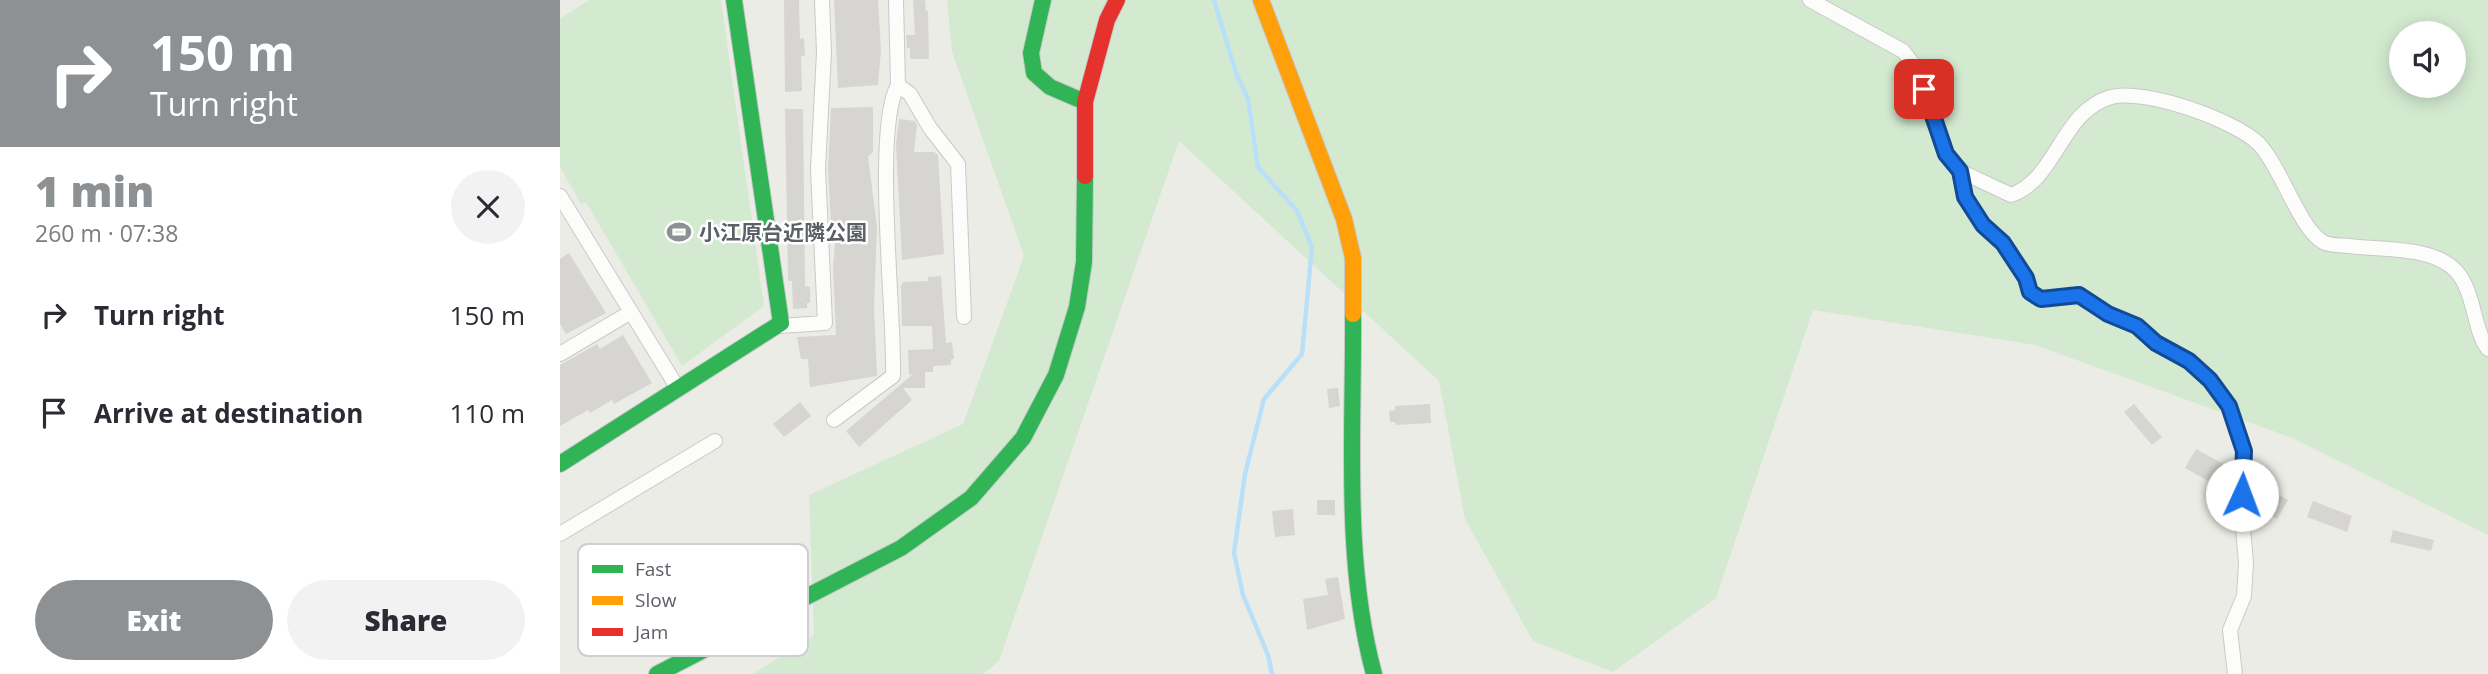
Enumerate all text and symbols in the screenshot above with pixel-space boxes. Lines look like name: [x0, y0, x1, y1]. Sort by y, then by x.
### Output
text: 150 m: [150, 19, 295, 85]
map controls: [2389, 21, 2466, 98]
button: sound: [2389, 21, 2466, 98]
icon: right: [35, 28, 126, 119]
pin: [1894, 59, 1954, 119]
icon: arrive: [1905, 70, 1943, 108]
text: Turn right: [150, 82, 298, 125]
text: 1 min: [35, 162, 154, 219]
button: close: [451, 170, 525, 244]
text: 260 m · 07:38: [35, 217, 178, 249]
sports icon: 小江原台近隣公園: [665, 218, 693, 246]
place label: 小江原台近隣公園: [699, 218, 867, 246]
icon: right: [35, 296, 73, 334]
text: Turn right: [94, 297, 225, 333]
text: 150 m: [450, 297, 525, 333]
icon: arrive: [35, 394, 73, 432]
text: Arrive at destination: [94, 395, 363, 431]
text: 110 m: [450, 395, 525, 431]
position arrow: [2205, 458, 2279, 532]
legend: [578, 544, 808, 656]
text: Fast: [635, 556, 671, 582]
button: Exit: [35, 580, 273, 660]
button: Share: [287, 580, 525, 660]
text: Slow: [635, 587, 677, 613]
text: Jam: [633, 619, 668, 645]

